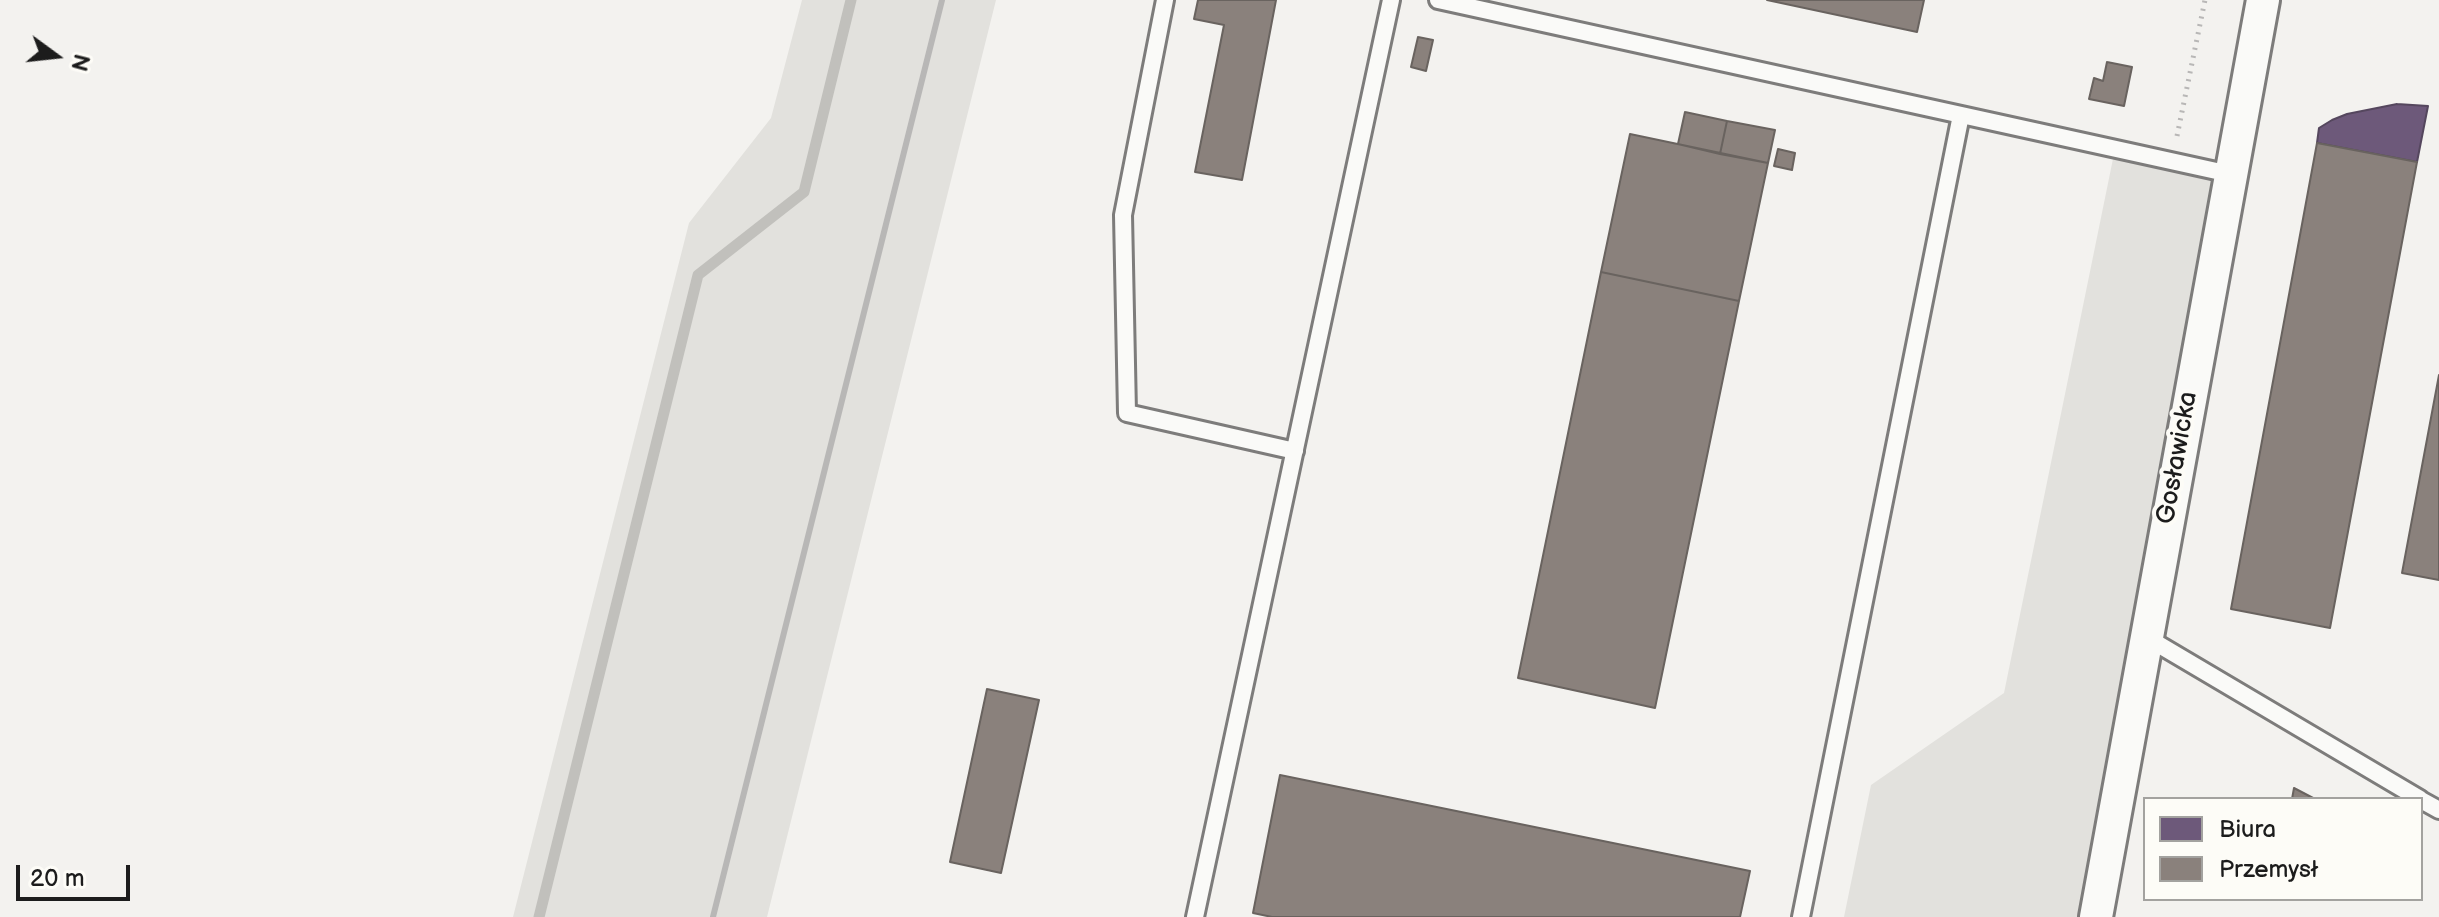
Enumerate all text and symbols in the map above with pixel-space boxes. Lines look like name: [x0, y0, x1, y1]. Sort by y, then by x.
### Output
north arrow: [16, 16, 96, 96]
text: N: [64, 51, 95, 74]
street label: Gosławicka: [2151, 389, 2205, 527]
legend: [2143, 797, 2423, 901]
text: Biura: [2219, 815, 2276, 844]
scale bar: [20, 849, 134, 899]
text: Przemysł: [2219, 855, 2318, 884]
text: 20 m: [30, 864, 85, 893]

